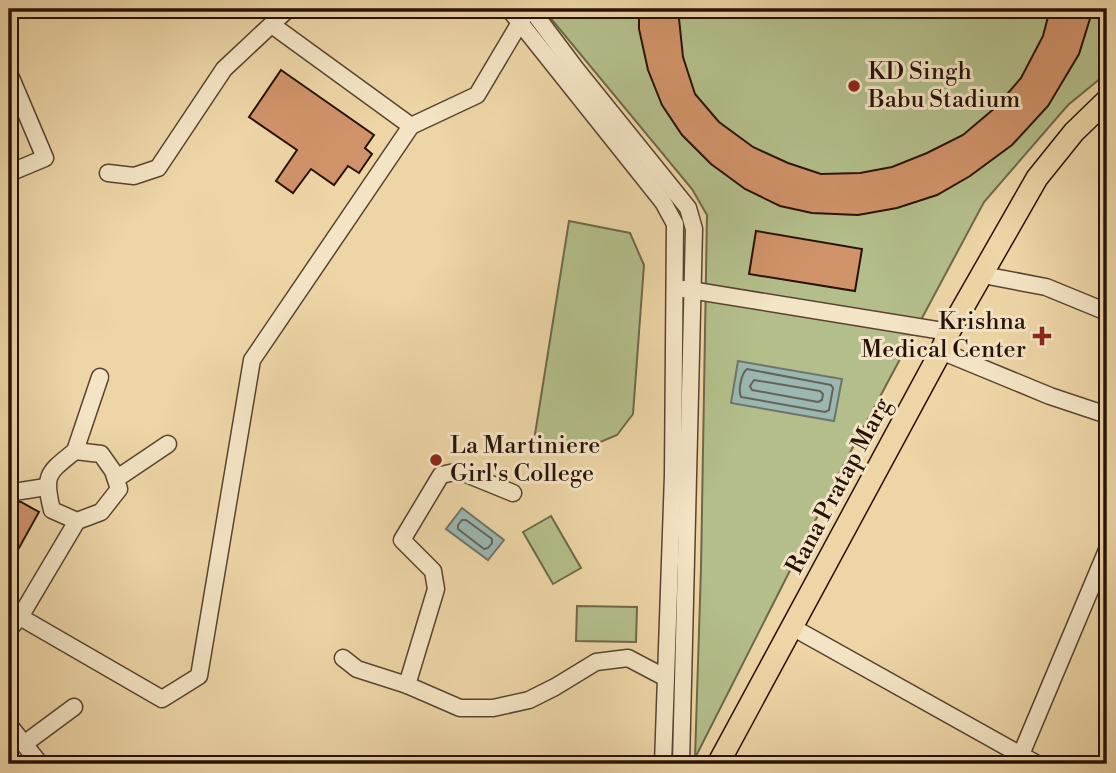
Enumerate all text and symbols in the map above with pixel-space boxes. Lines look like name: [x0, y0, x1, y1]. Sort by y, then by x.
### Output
place label: KD Singh Babu Stadium: [867, 57, 1020, 115]
marker: KD Singh Babu Stadium: [846, 78, 862, 94]
place label: Krishna Medical Center: [861, 307, 1027, 365]
marker: Krishna Medical Center: [1032, 326, 1052, 346]
street label: Rana Pratap Marg: [780, 392, 898, 579]
place label: La Martiniere Girl's College: [450, 431, 600, 489]
marker: La Martiniere Girl's College: [428, 452, 444, 468]

